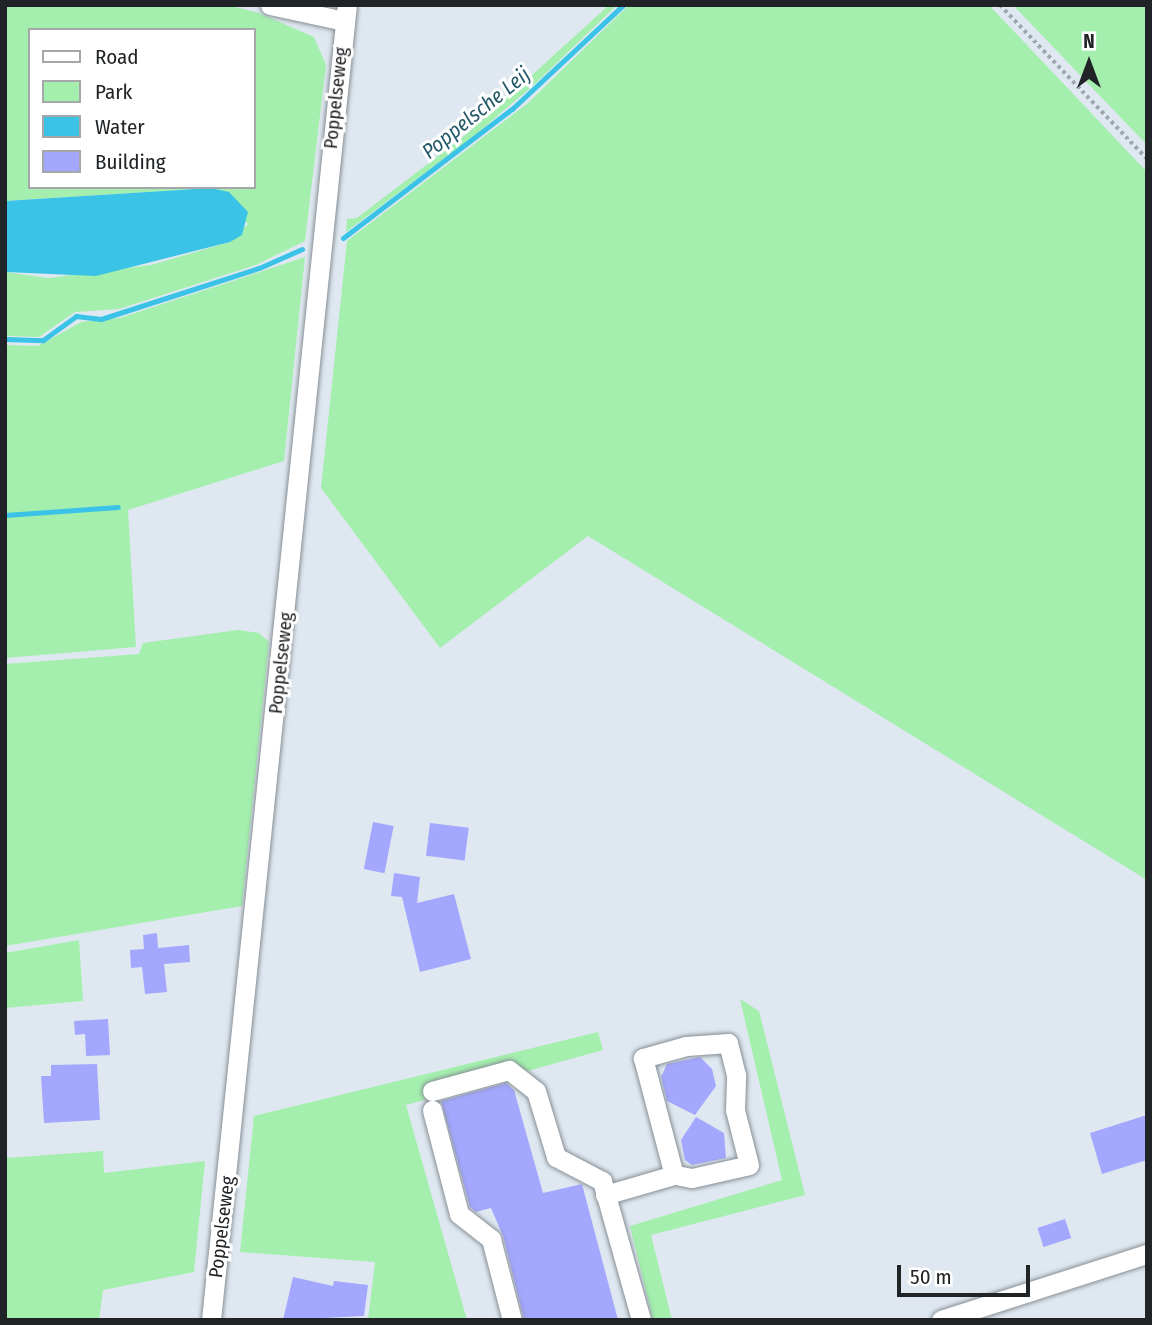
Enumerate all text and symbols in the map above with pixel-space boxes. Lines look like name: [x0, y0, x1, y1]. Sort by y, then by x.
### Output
legend: [28, 28, 256, 189]
north arrow: [1054, 28, 1124, 98]
text: N: [1083, 30, 1095, 53]
text: Road: [95, 44, 139, 70]
street label: Poppelseweg: [319, 46, 353, 150]
water label: Poppelsche Leij: [417, 62, 535, 164]
text: Park: [95, 79, 132, 105]
text: Water: [95, 114, 145, 140]
text: Building: [95, 149, 166, 175]
street label: Poppelseweg: [264, 611, 298, 715]
street label: Poppelseweg: [204, 1175, 240, 1279]
scale bar: [900, 1252, 1033, 1296]
text: 50 m: [910, 1264, 952, 1290]

